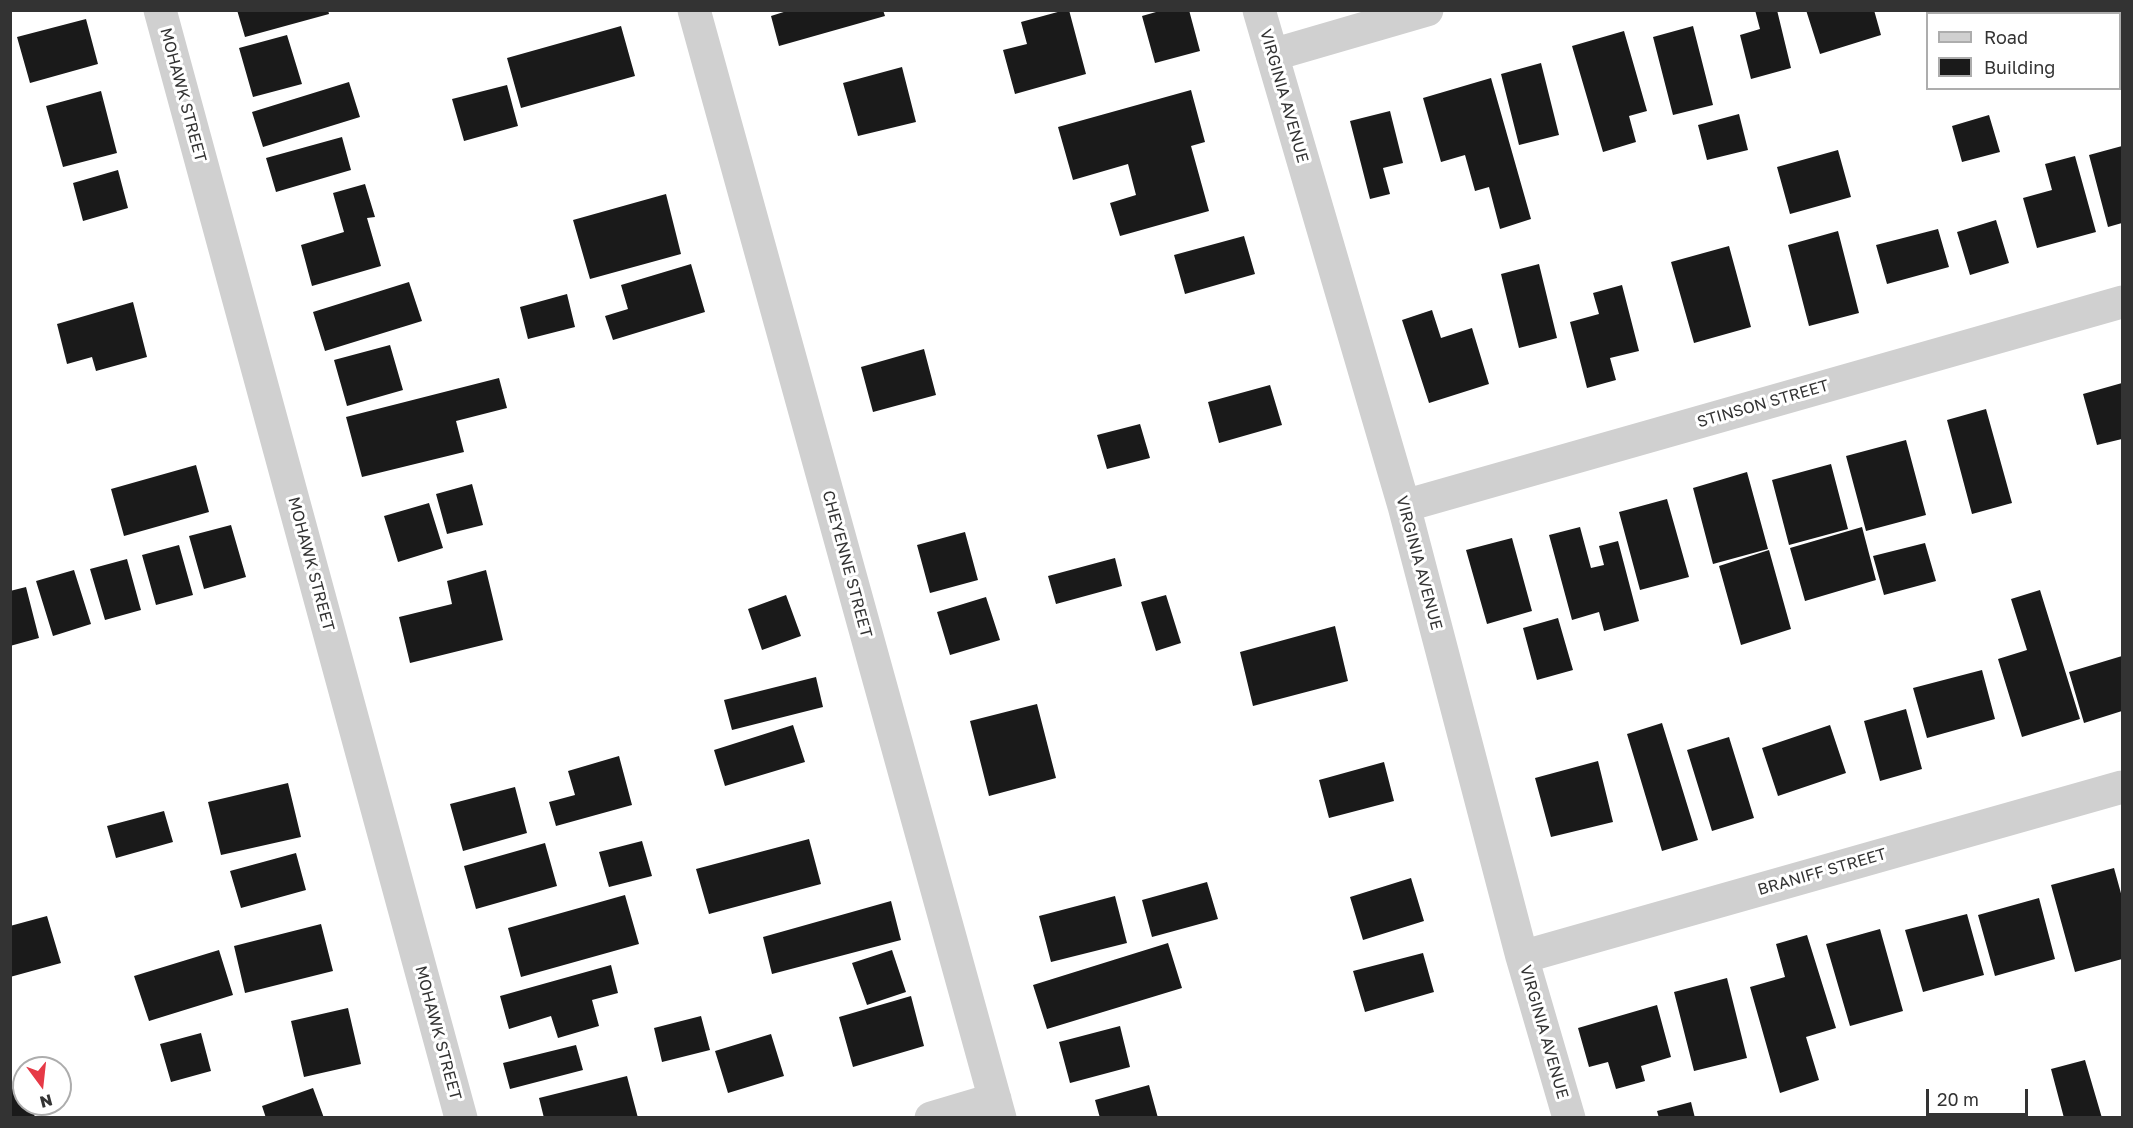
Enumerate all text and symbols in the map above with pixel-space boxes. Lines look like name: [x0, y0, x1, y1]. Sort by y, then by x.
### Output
legend: [1926, 12, 2121, 90]
street label: MOHAWK STREET: [156, 26, 210, 164]
text: Road: [1984, 26, 2028, 48]
street label: VIRGINIA AVENUE: [1256, 27, 1312, 165]
text: Building: [1984, 56, 2055, 78]
street label: STINSON STREET: [1695, 376, 1831, 432]
street label: CHEYENNE STREET: [818, 488, 876, 640]
street label: VIRGINIA AVENUE: [1392, 494, 1446, 632]
street label: MOHAWK STREET: [284, 495, 338, 633]
street label: BRANIFF STREET: [1755, 844, 1889, 900]
street label: VIRGINIA AVENUE: [1516, 963, 1572, 1101]
street label: MOHAWK STREET: [411, 964, 465, 1102]
north arrow: [12, 1056, 72, 1116]
scale bar: [1929, 1077, 2031, 1115]
text: 20 m: [1937, 1088, 1979, 1110]
text: N: [38, 1090, 55, 1113]

